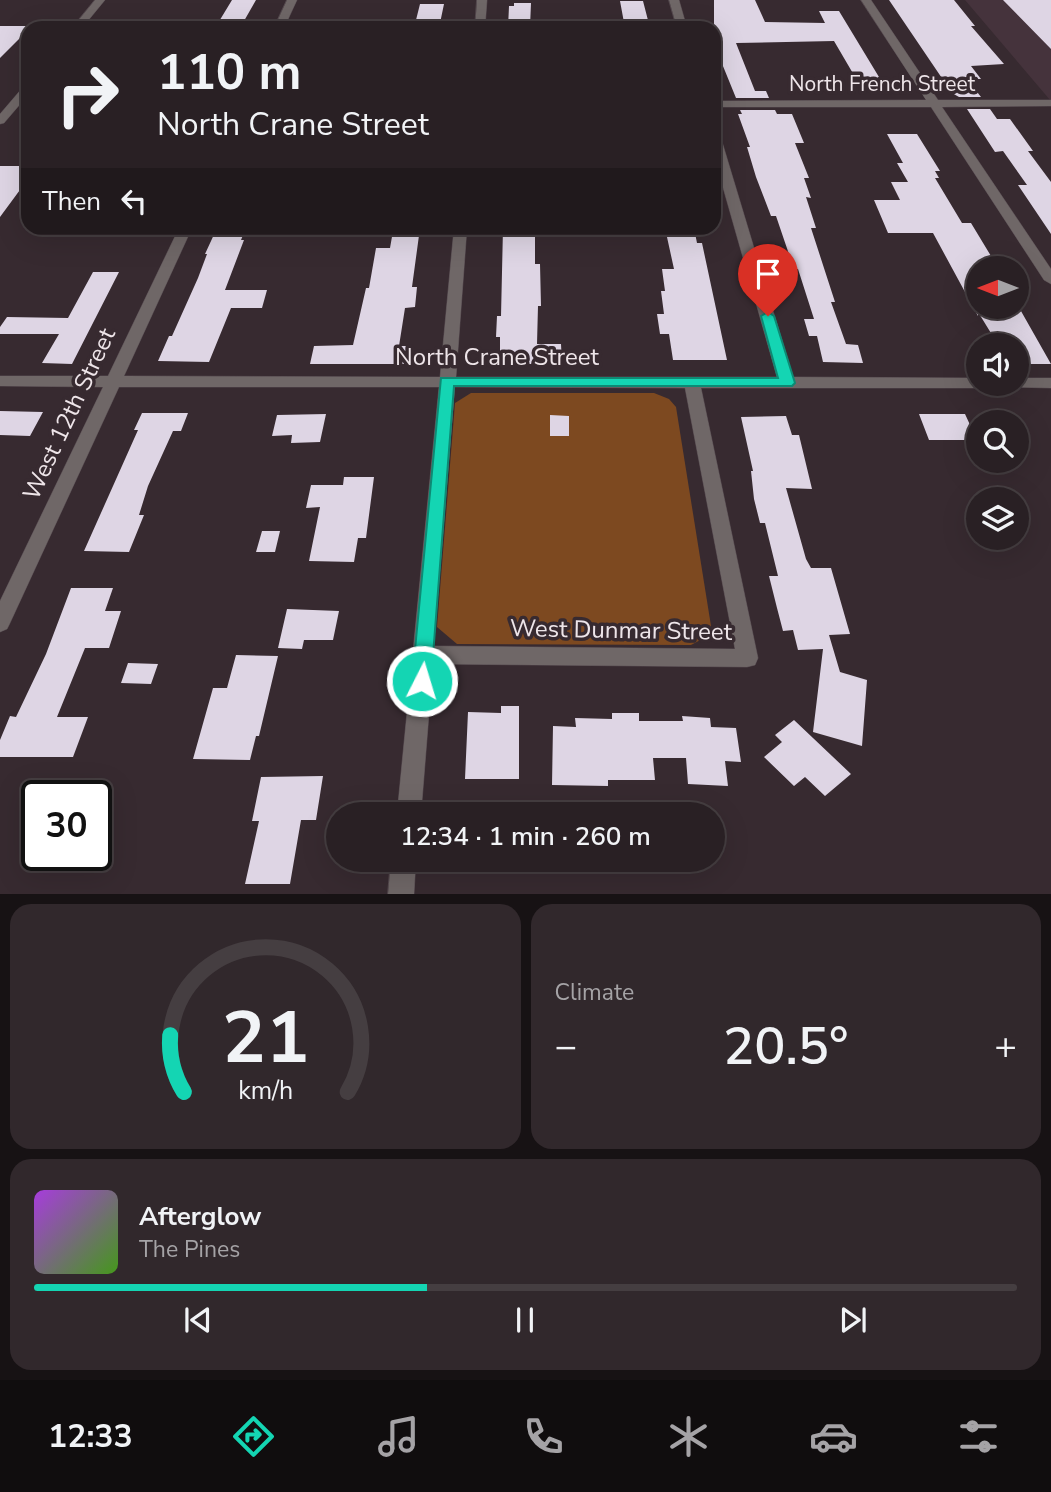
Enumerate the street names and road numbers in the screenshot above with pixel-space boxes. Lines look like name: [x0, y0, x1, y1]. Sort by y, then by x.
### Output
street label: North French Street: [789, 70, 976, 98]
street label: West 12th Street: [15, 322, 123, 505]
street label: North Crane Street: [395, 341, 600, 373]
street label: West Dunmar Street: [510, 612, 733, 648]

